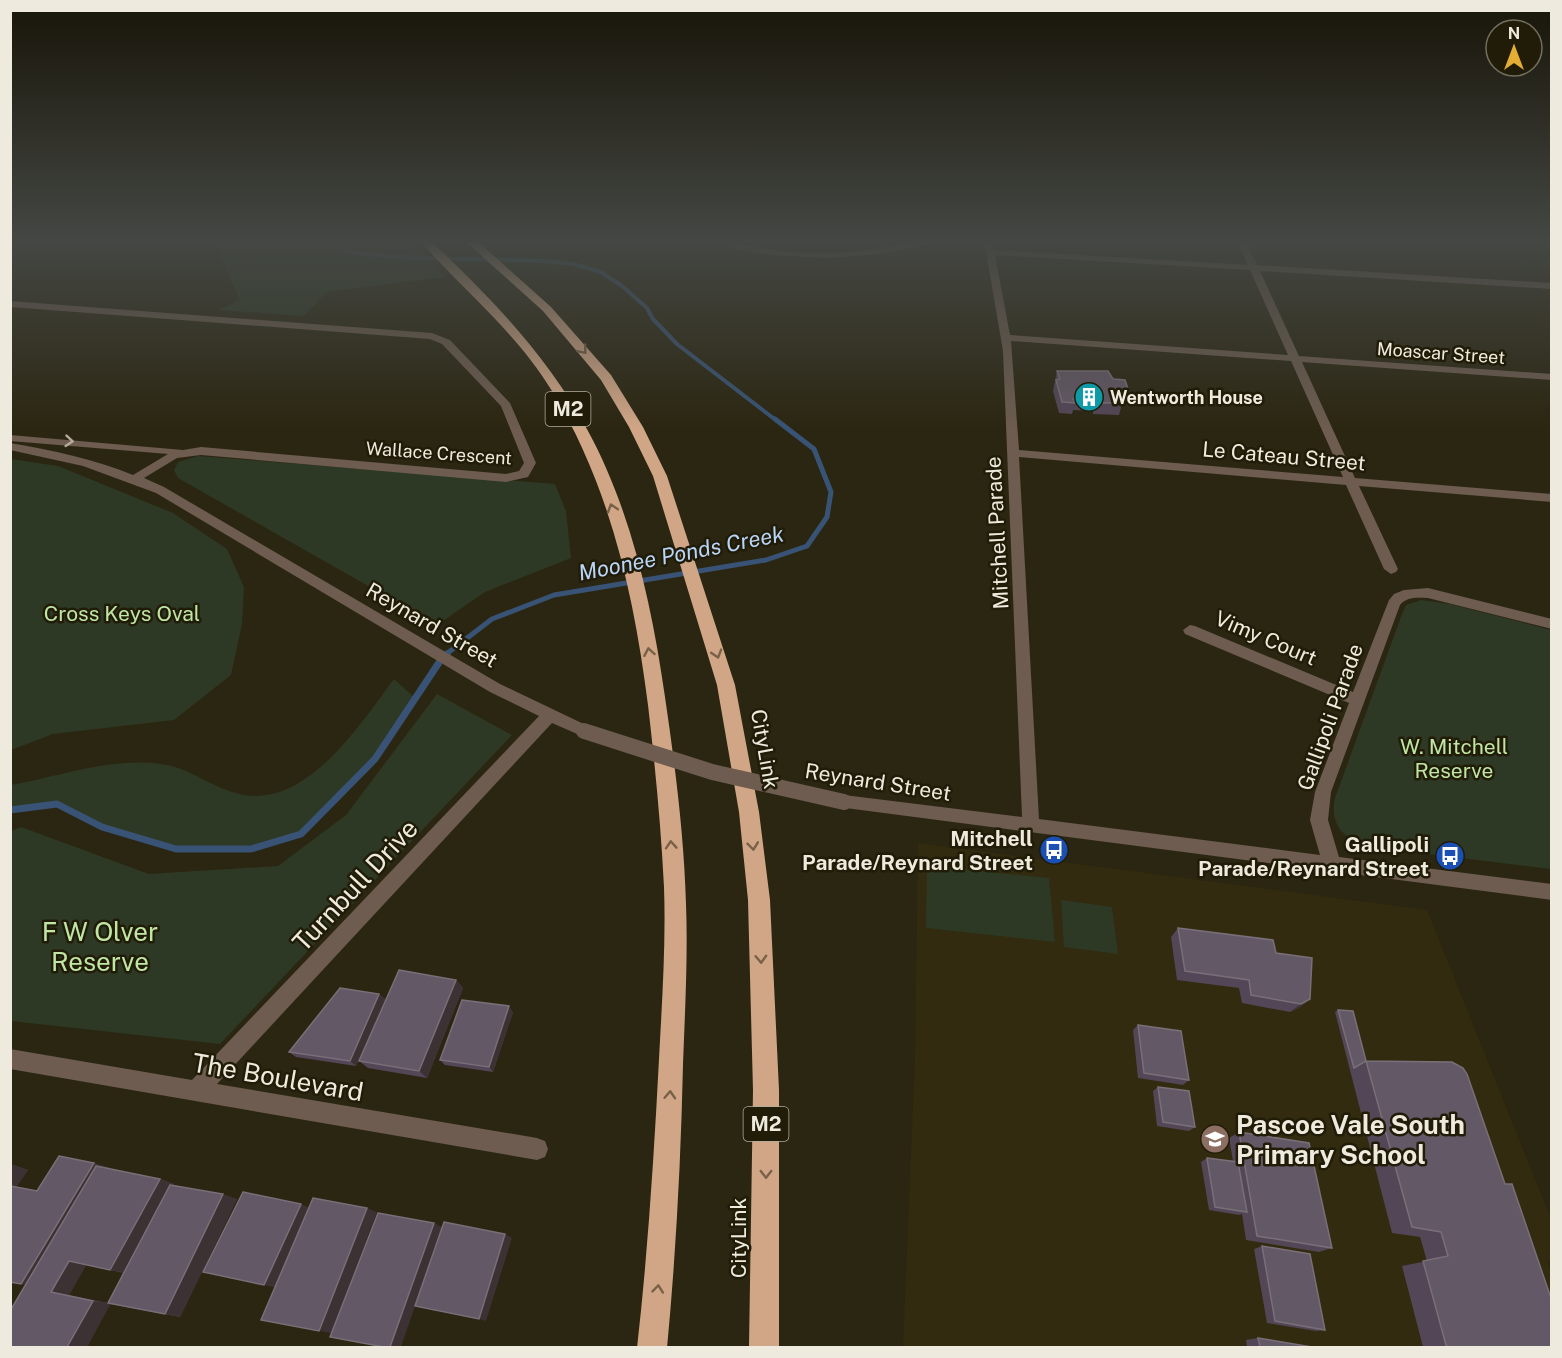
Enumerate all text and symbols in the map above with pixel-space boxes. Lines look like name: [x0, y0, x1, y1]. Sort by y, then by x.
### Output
north arrow: [1484, 18, 1544, 78]
text: N: [1508, 24, 1520, 43]
street label: Moascar Street: [1376, 338, 1506, 368]
one-way arrow: [576, 343, 587, 354]
building icon: Wentworth House: [1073, 381, 1105, 413]
place label: Wentworth House: [1110, 387, 1263, 408]
road number: M2: [546, 392, 590, 426]
one-way arrow: [64, 434, 73, 447]
street label: Le Cateau Street: [1201, 436, 1367, 476]
street label: Wallace Crescent: [365, 437, 513, 469]
street label: Mitchell Parade: [981, 456, 1013, 610]
one-way arrow: [607, 503, 620, 514]
water label: Moonee Ponds Creek: [576, 520, 786, 586]
street label: Reynard Street: [362, 577, 502, 673]
park label: Cross Keys Oval: [44, 601, 200, 626]
street label: Vimy Court: [1211, 605, 1321, 671]
street label: Gallipoli Parade: [1292, 640, 1368, 794]
one-way arrow: [643, 647, 656, 657]
one-way arrow: [710, 648, 722, 659]
street label: CityLink: [746, 707, 784, 791]
park label: W. Mitchell Reserve: [1400, 734, 1508, 783]
street label: Reynard Street: [803, 758, 953, 806]
street label: Turnbull Drive: [286, 813, 424, 957]
place label: Mitchell Parade/Reynard Street: [802, 826, 1033, 875]
place label: Gallipoli Parade/Reynard Street: [1198, 832, 1429, 881]
bus stop icon: Mitchell Parade/Reynard Street: [1038, 834, 1070, 866]
bus stop icon: Gallipoli Parade/Reynard Street: [1434, 840, 1466, 872]
one-way arrow: [665, 841, 678, 850]
one-way arrow: [746, 841, 759, 850]
park label: F W Olver Reserve: [42, 916, 158, 977]
one-way arrow: [755, 954, 768, 963]
street label: The Boulevard: [190, 1047, 366, 1107]
one-way arrow: [663, 1090, 676, 1099]
road number: M2: [744, 1107, 789, 1141]
place label: Pascoe Vale South Primary School: [1236, 1109, 1465, 1170]
school or university icon: Pascoe Vale South Primary School: [1199, 1123, 1231, 1155]
one-way arrow: [759, 1170, 772, 1179]
street label: CityLink: [726, 1198, 751, 1278]
one-way arrow: [651, 1285, 664, 1294]

